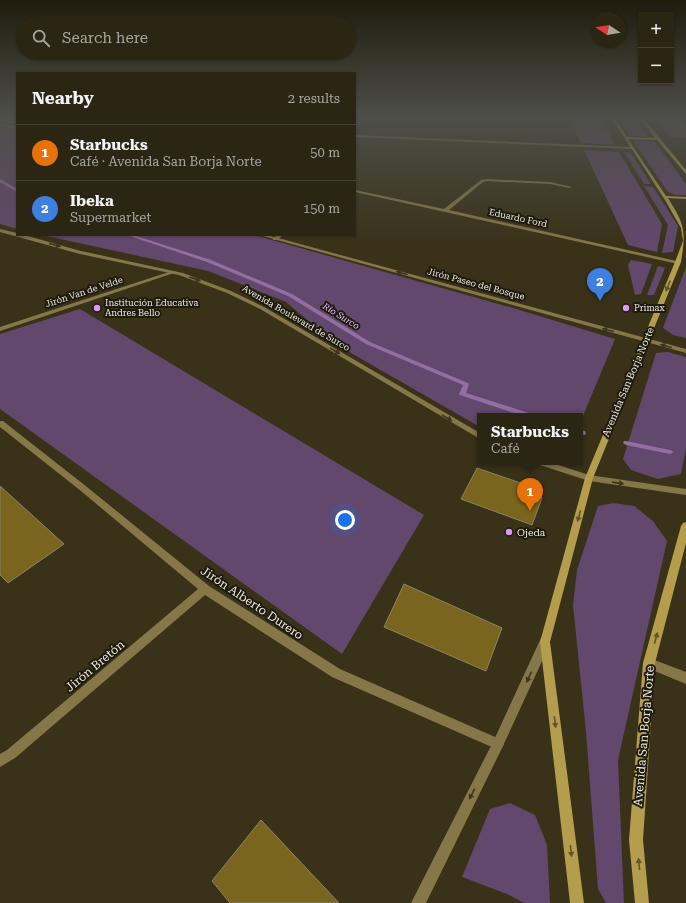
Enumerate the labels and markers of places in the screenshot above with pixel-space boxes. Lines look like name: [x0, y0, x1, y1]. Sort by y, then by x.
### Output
pin: 2: [587, 268, 613, 301]
place label: Institución Educativa Andres Bello: [105, 298, 198, 318]
marker: Institución Educativa Andres Bello: [92, 303, 102, 313]
marker: Primax: [621, 303, 631, 313]
place label: Primax: [634, 303, 666, 313]
pin: 1: [517, 478, 543, 511]
marker: Ojeda: [504, 527, 514, 537]
place label: Ojeda: [517, 527, 546, 538]

